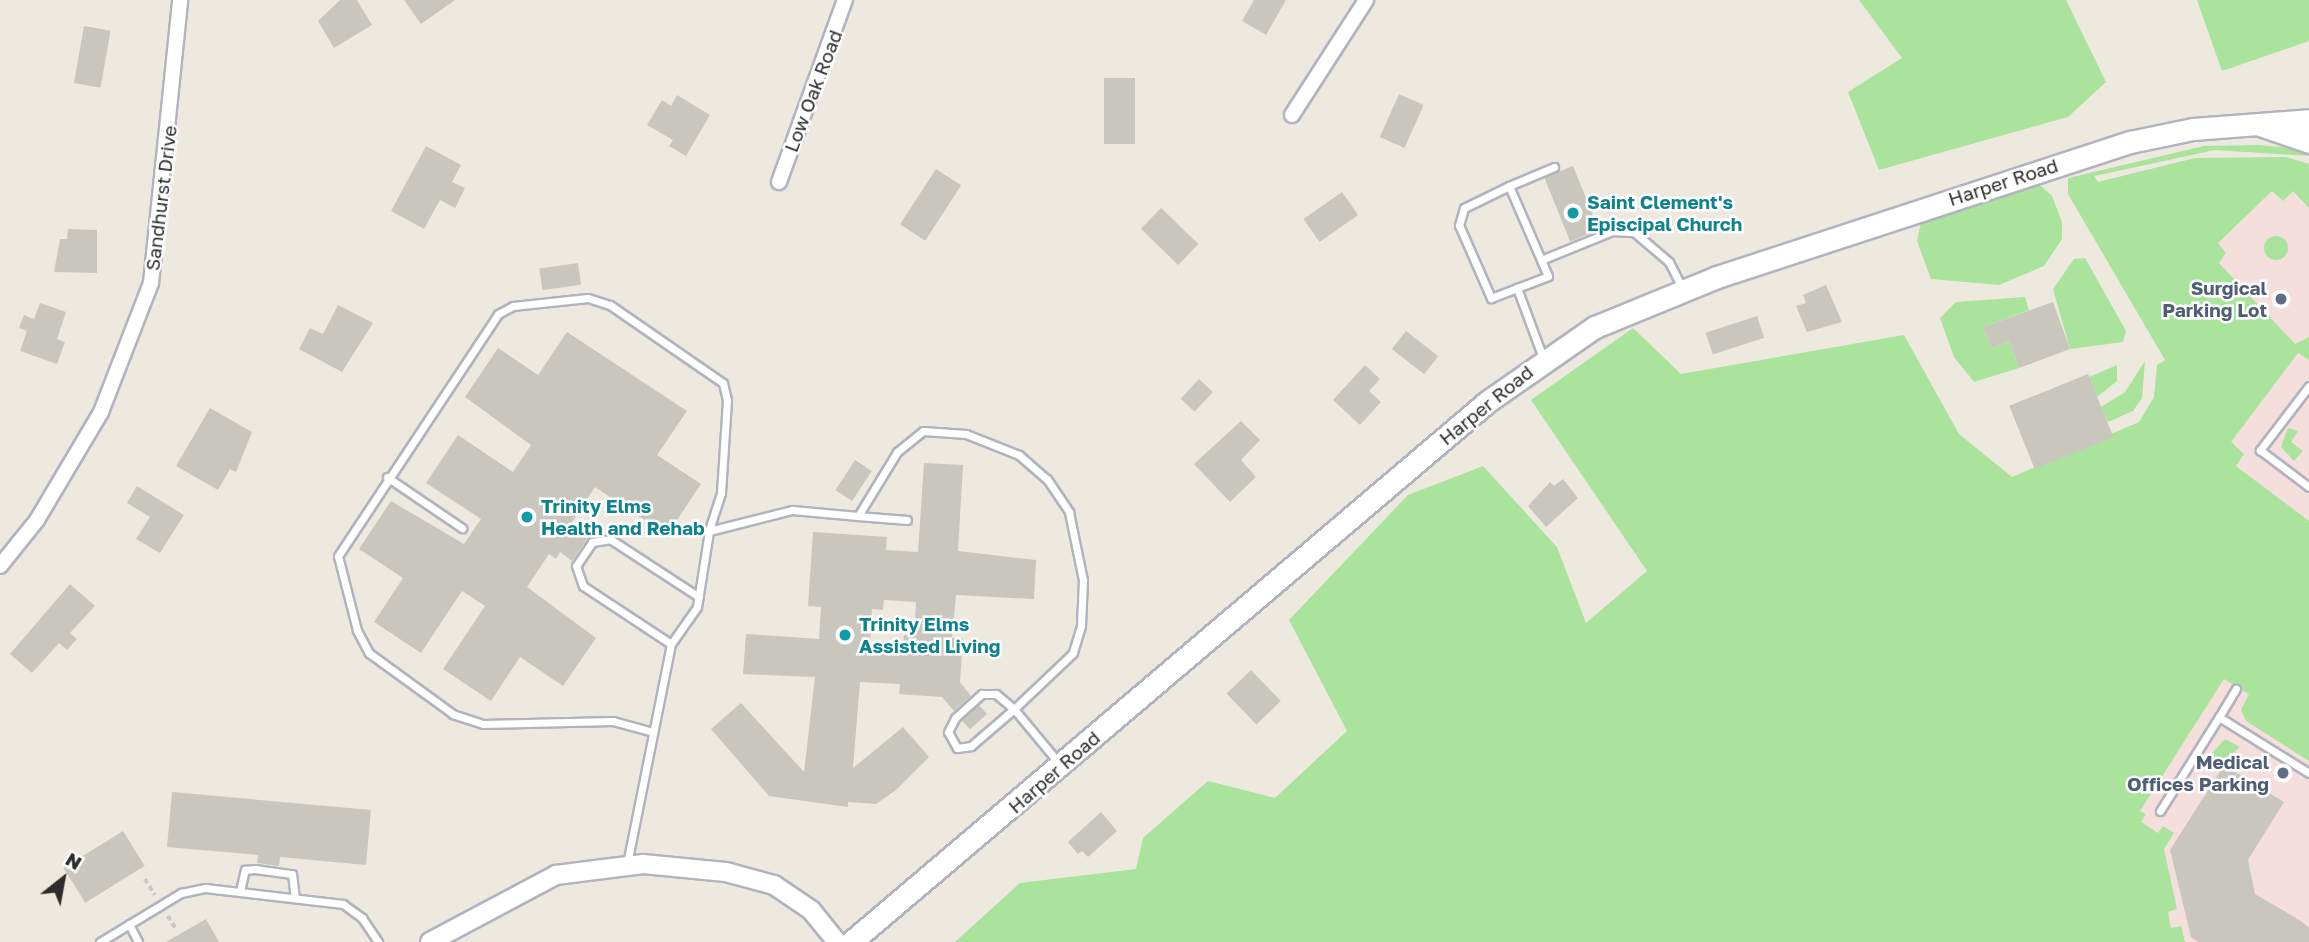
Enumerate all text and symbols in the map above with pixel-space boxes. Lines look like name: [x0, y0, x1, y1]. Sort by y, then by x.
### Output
street label: Low Oak Road: [779, 27, 847, 155]
street label: Sandhurst Drive: [141, 124, 181, 272]
street label: Harper Road: [1945, 154, 2061, 210]
place label: Saint Clement's Episcipal Church: [1587, 191, 1742, 235]
marker: Saint Clement's Episcipal Church: [1565, 205, 1581, 221]
place label: Surgical Parking Lot: [2162, 277, 2267, 321]
marker: Surgical Parking Lot: [2273, 291, 2289, 307]
street label: Harper Road: [1435, 360, 1537, 450]
place label: Trinity Elms Health and Rehab: [541, 495, 705, 539]
marker: Trinity Elms Health and Rehab: [519, 509, 535, 525]
place label: Trinity Elms Assisted Living: [859, 613, 1000, 657]
marker: Trinity Elms Assisted Living: [837, 627, 853, 643]
street label: Harper Road: [1004, 726, 1104, 818]
place label: Medical Offices Parking: [2127, 751, 2269, 795]
marker: Medical Offices Parking: [2275, 765, 2291, 781]
north arrow: [28, 844, 98, 914]
text: N: [62, 847, 86, 874]

